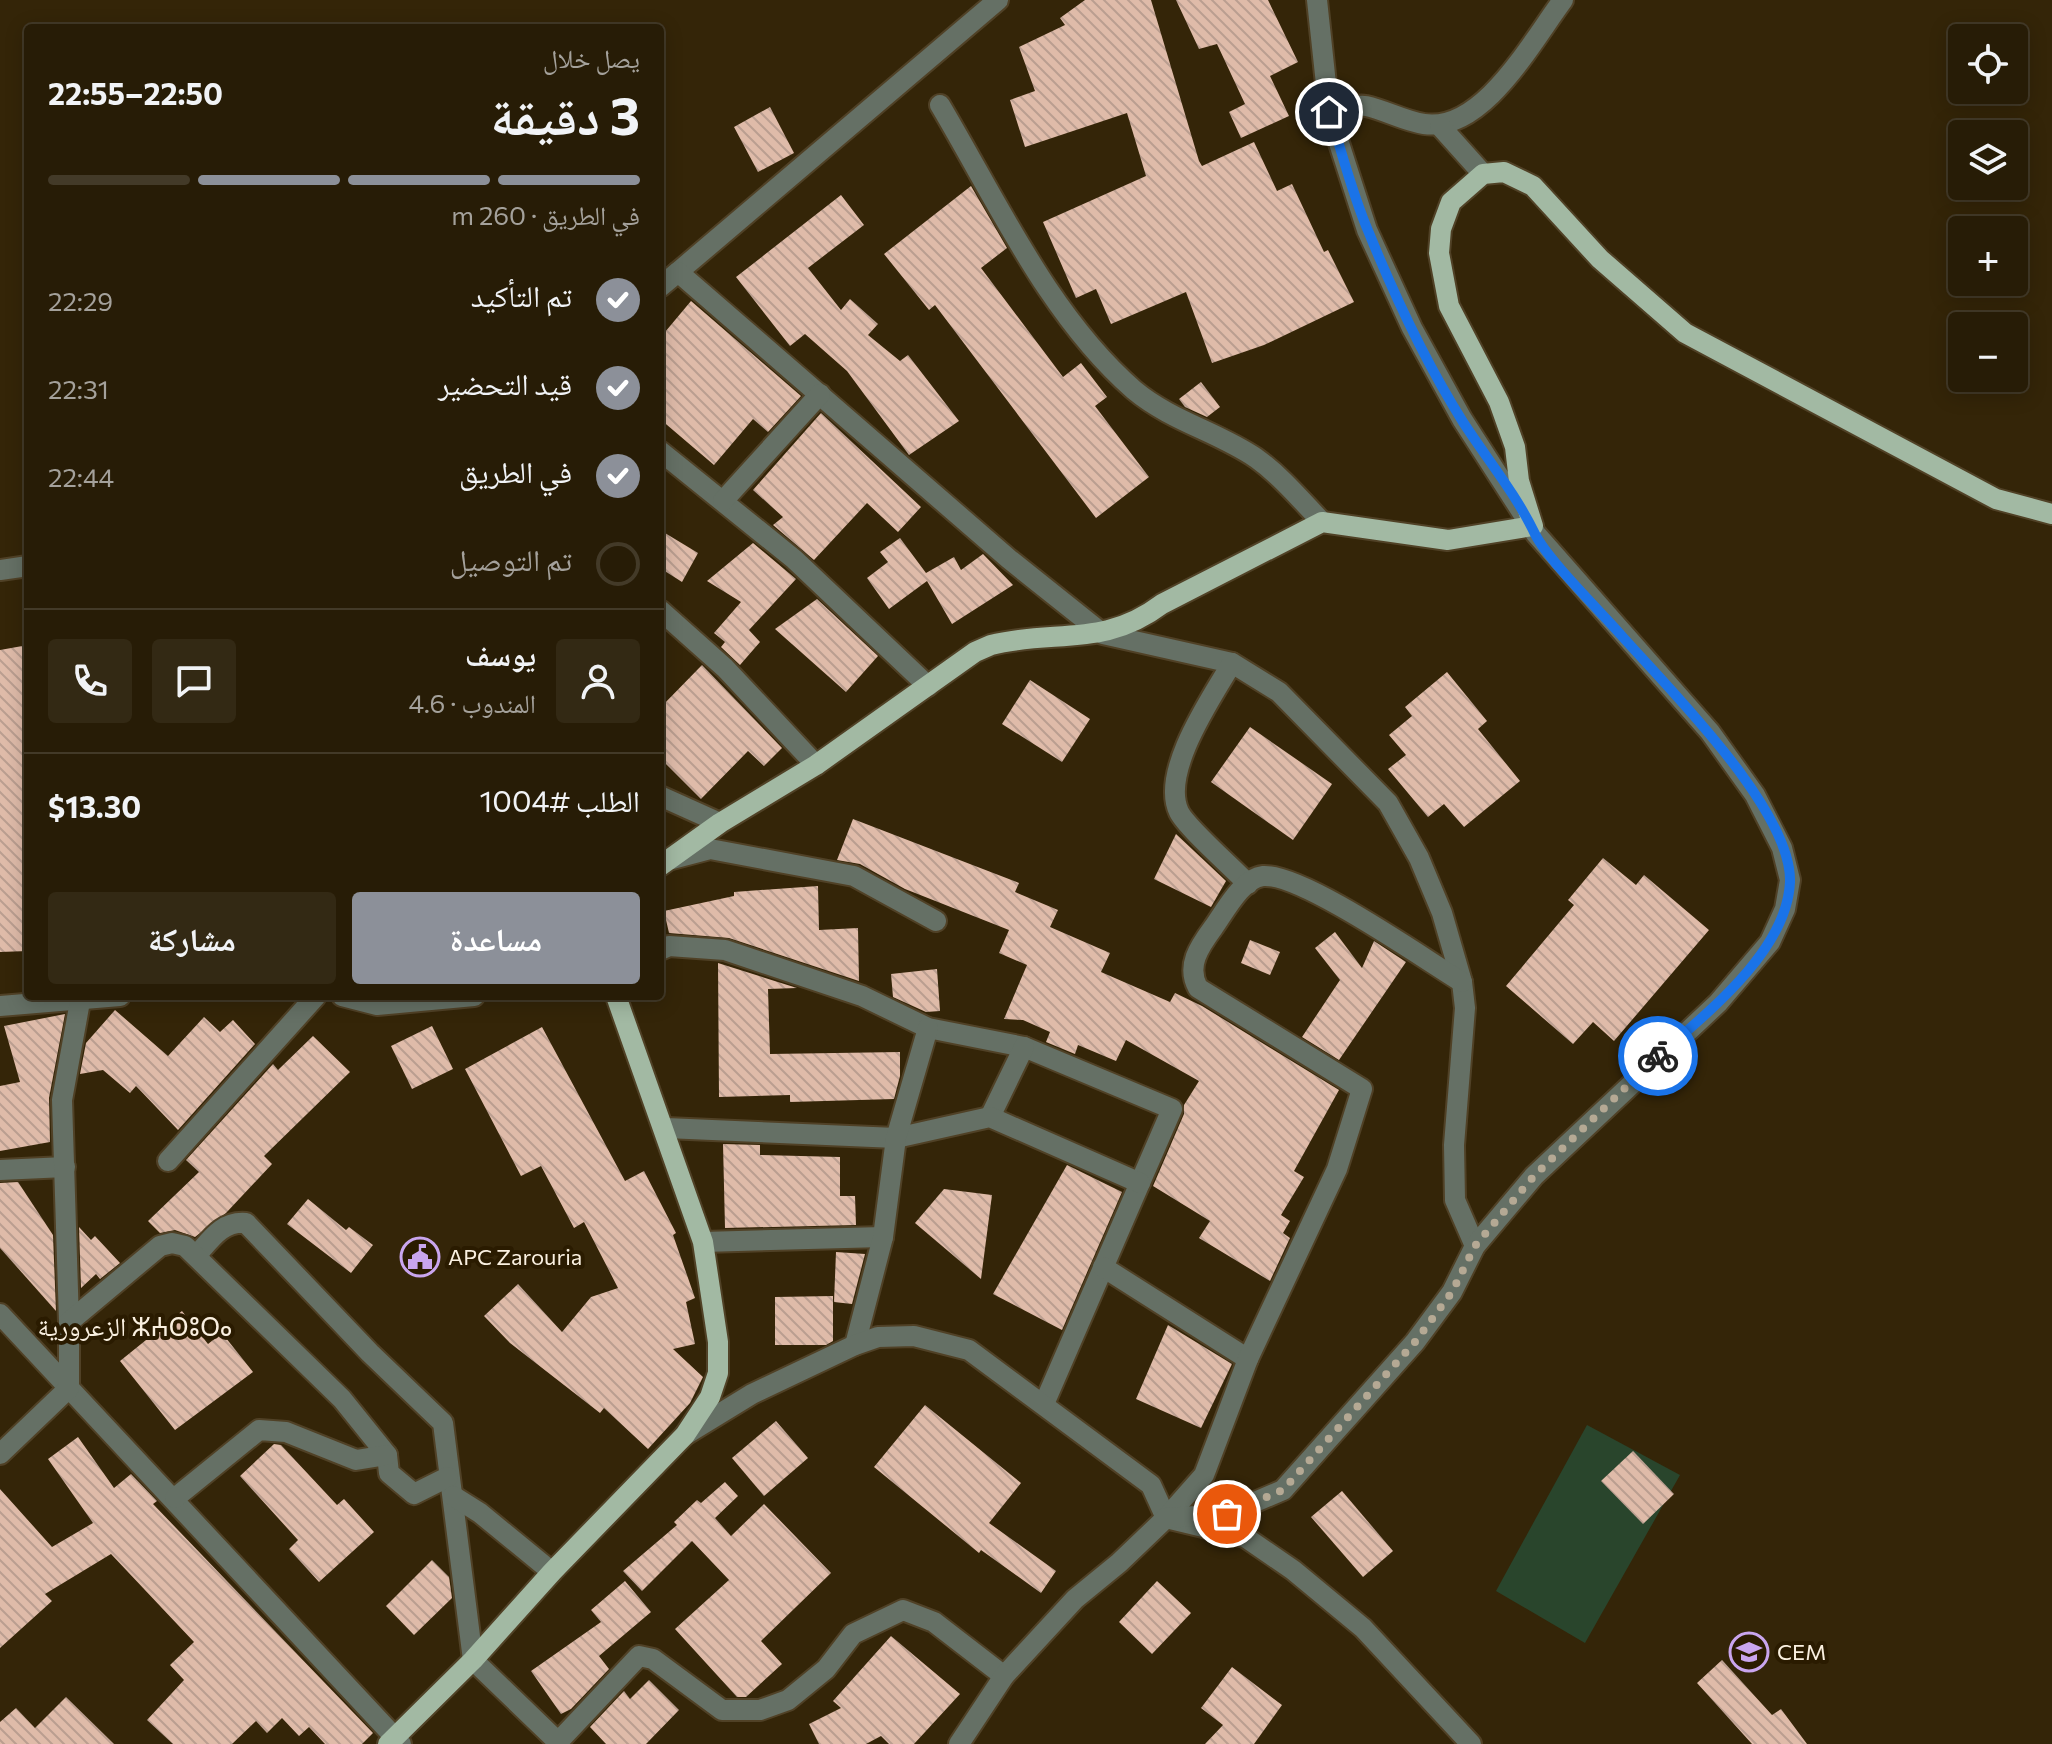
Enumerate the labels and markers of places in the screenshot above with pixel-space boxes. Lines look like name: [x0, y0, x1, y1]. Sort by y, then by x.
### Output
pin: [1295, 78, 1363, 146]
public building icon: APC Zarouria: [399, 1236, 441, 1278]
place label: APC Zarouria: [448, 1243, 582, 1270]
pin: [1193, 1480, 1261, 1548]
school or university icon: CEM: [1728, 1631, 1770, 1673]
place label: CEM: [1777, 1638, 1826, 1665]

